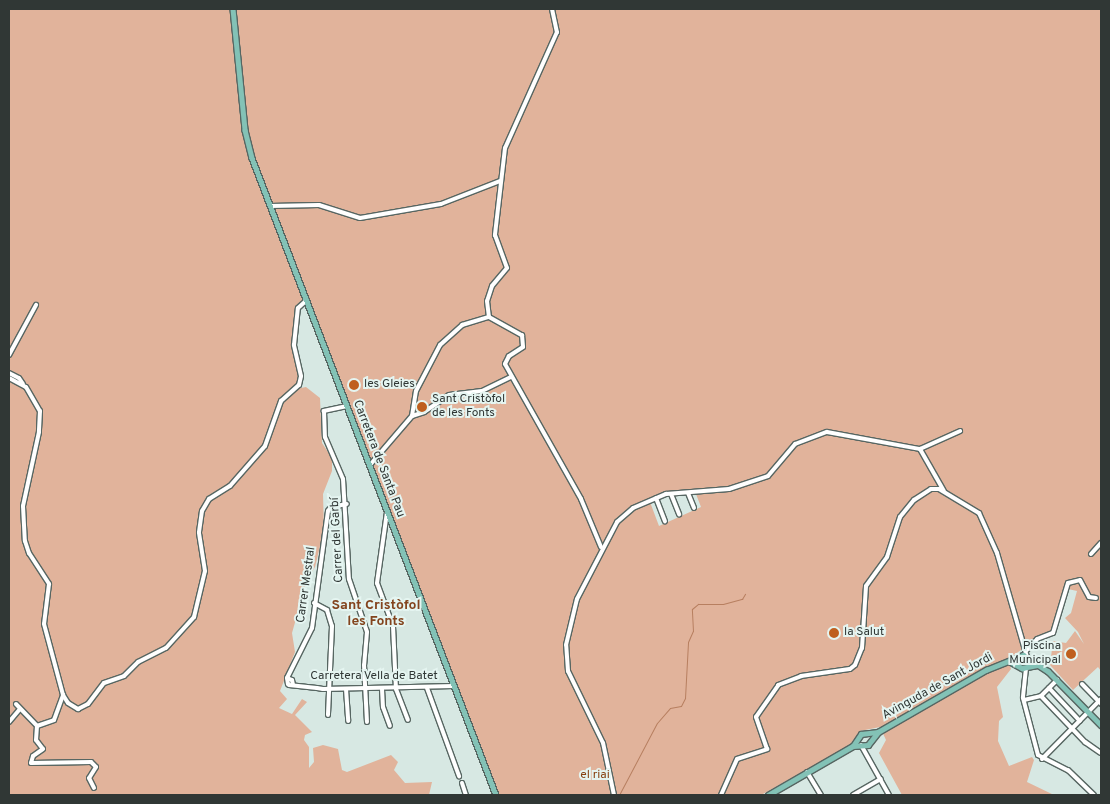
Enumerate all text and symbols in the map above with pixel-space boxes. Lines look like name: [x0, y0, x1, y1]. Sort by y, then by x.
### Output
place label: les Gleies: [364, 378, 415, 392]
marker: les Gleies: [348, 379, 360, 391]
place label: Sant Cristòfol de les Fonts: [432, 393, 505, 421]
street label: Carretera de Santa Pau: [349, 398, 407, 520]
marker: Sant Cristòfol de les Fonts: [416, 401, 428, 413]
street label: Carrer del Garbí: [329, 497, 347, 583]
street label: Carrer Mestral: [295, 546, 319, 624]
district label: Sant Cristòfol les Fonts: [332, 598, 420, 630]
place label: la Salut: [844, 626, 884, 640]
marker: la Salut: [828, 627, 840, 639]
place label: Piscina Municipal: [1009, 640, 1061, 668]
marker: Piscina Municipal: [1065, 648, 1077, 660]
street label: Avinguda de Sant Jordi: [880, 651, 996, 723]
street label: Carretera Vella de Batet: [310, 670, 438, 684]
park label: el riai: [580, 769, 610, 783]

